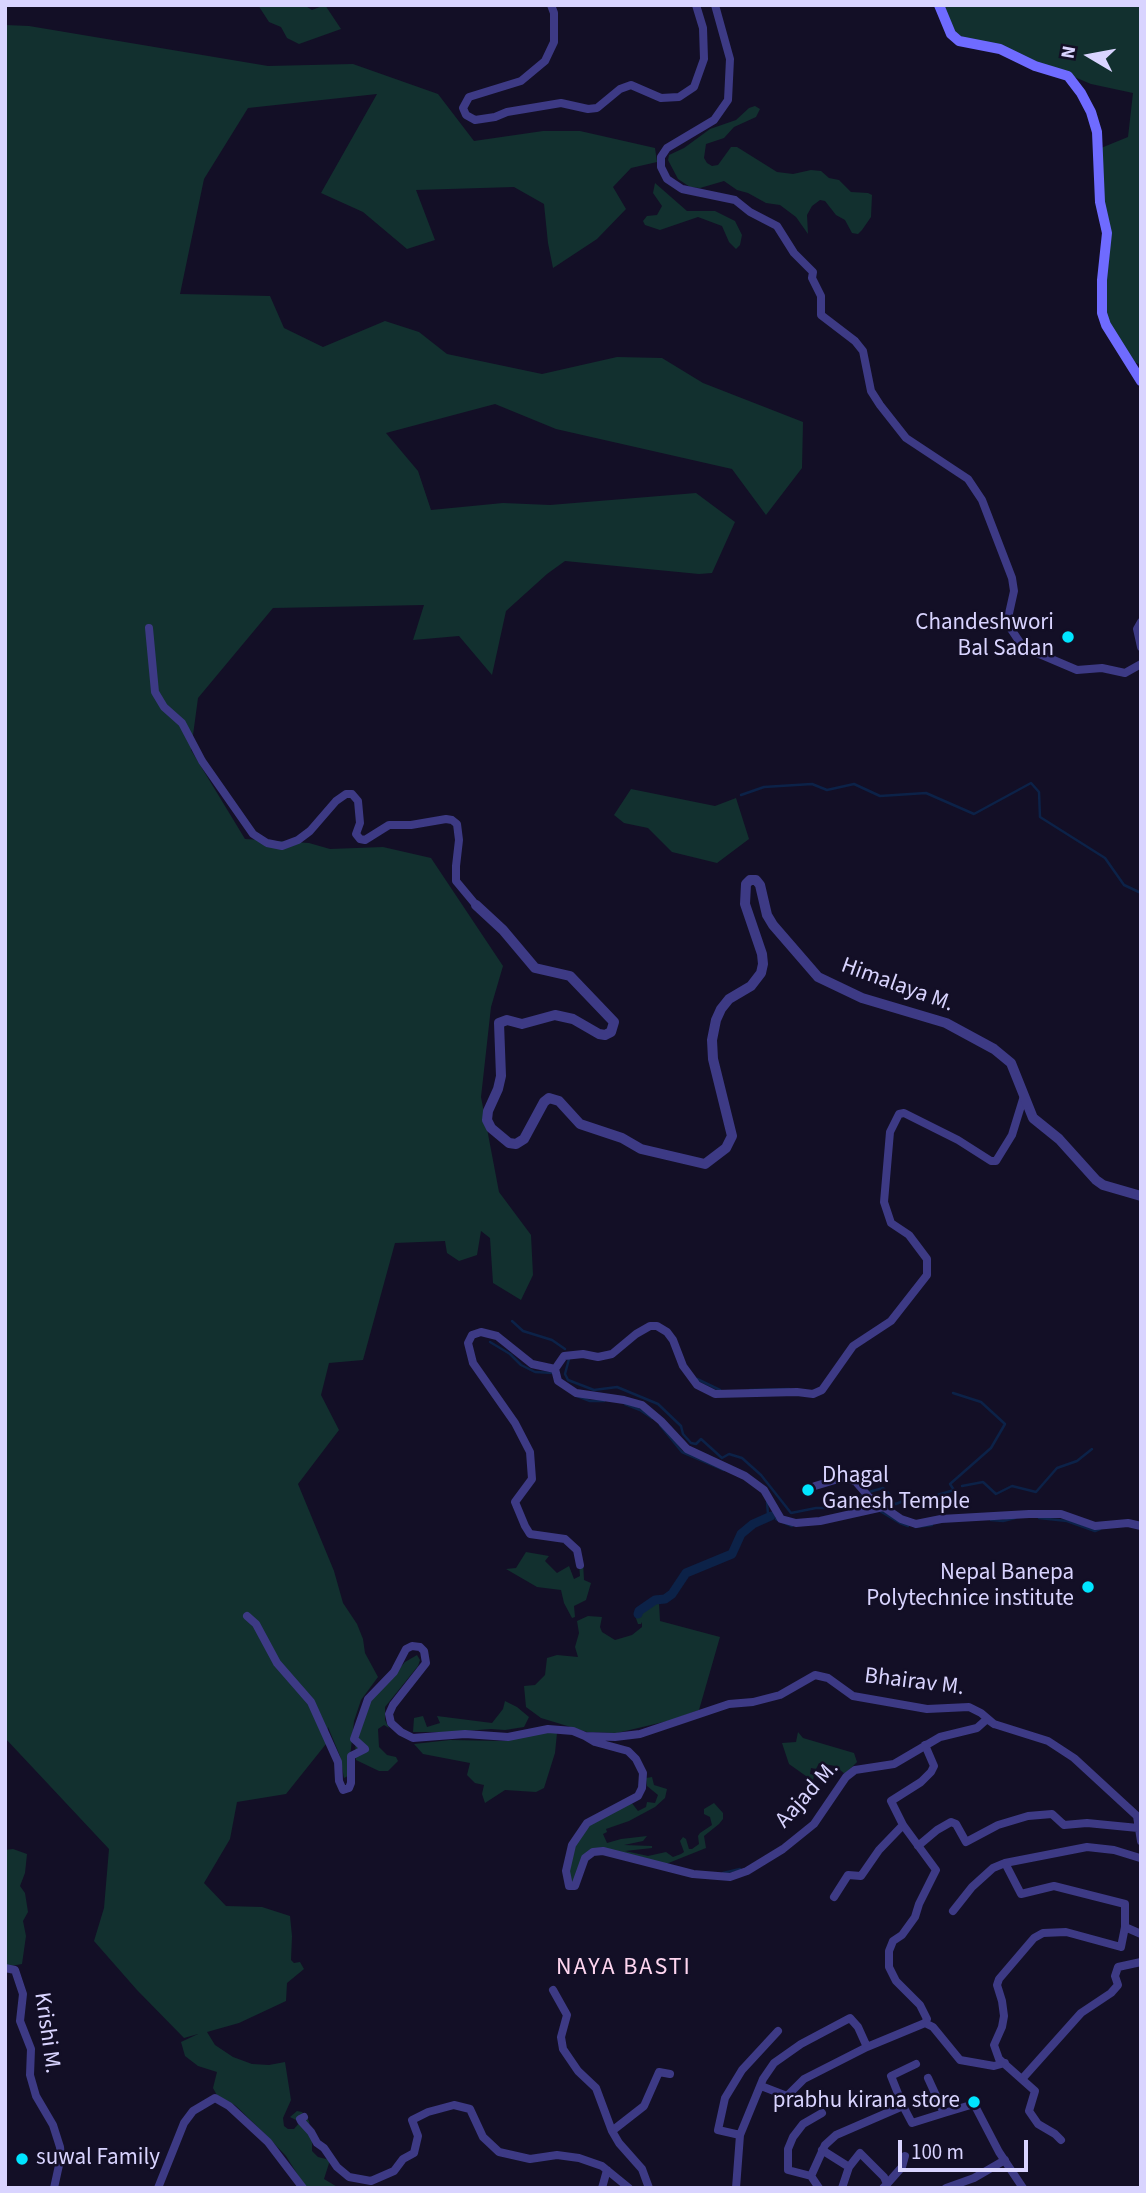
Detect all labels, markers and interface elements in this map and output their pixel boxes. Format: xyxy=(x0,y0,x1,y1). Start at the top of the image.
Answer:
north arrow xyxy=(1055,21,1125,91)
text: N xyxy=(1054,44,1083,61)
place label: Chandeshwori Bal Sadan xyxy=(915,610,1054,664)
marker: Chandeshwori Bal Sadan xyxy=(1060,629,1076,645)
street label: Himalaya M. xyxy=(837,953,957,1019)
place label: Dhagal Ganesh Temple xyxy=(822,1463,970,1517)
marker: Dhagal Ganesh Temple xyxy=(800,1482,816,1498)
place label: Nepal Banepa Polytechnice institute xyxy=(866,1560,1074,1614)
marker: Nepal Banepa Polytechnice institute xyxy=(1080,1579,1096,1595)
street label: Bhairav M. xyxy=(863,1663,965,1703)
street label: Aajad M. xyxy=(770,1755,846,1835)
district label: NAYA BASTI xyxy=(557,1955,691,1983)
street label: Krishi M. xyxy=(27,1991,65,2075)
place label: prabhu kirana store xyxy=(773,2088,960,2116)
marker: prabhu kirana store xyxy=(966,2094,982,2110)
scale bar xyxy=(901,2126,1030,2170)
text: 100 m xyxy=(911,2137,964,2167)
place label: suwal Family xyxy=(36,2145,160,2173)
marker: suwal Family xyxy=(14,2151,30,2167)

